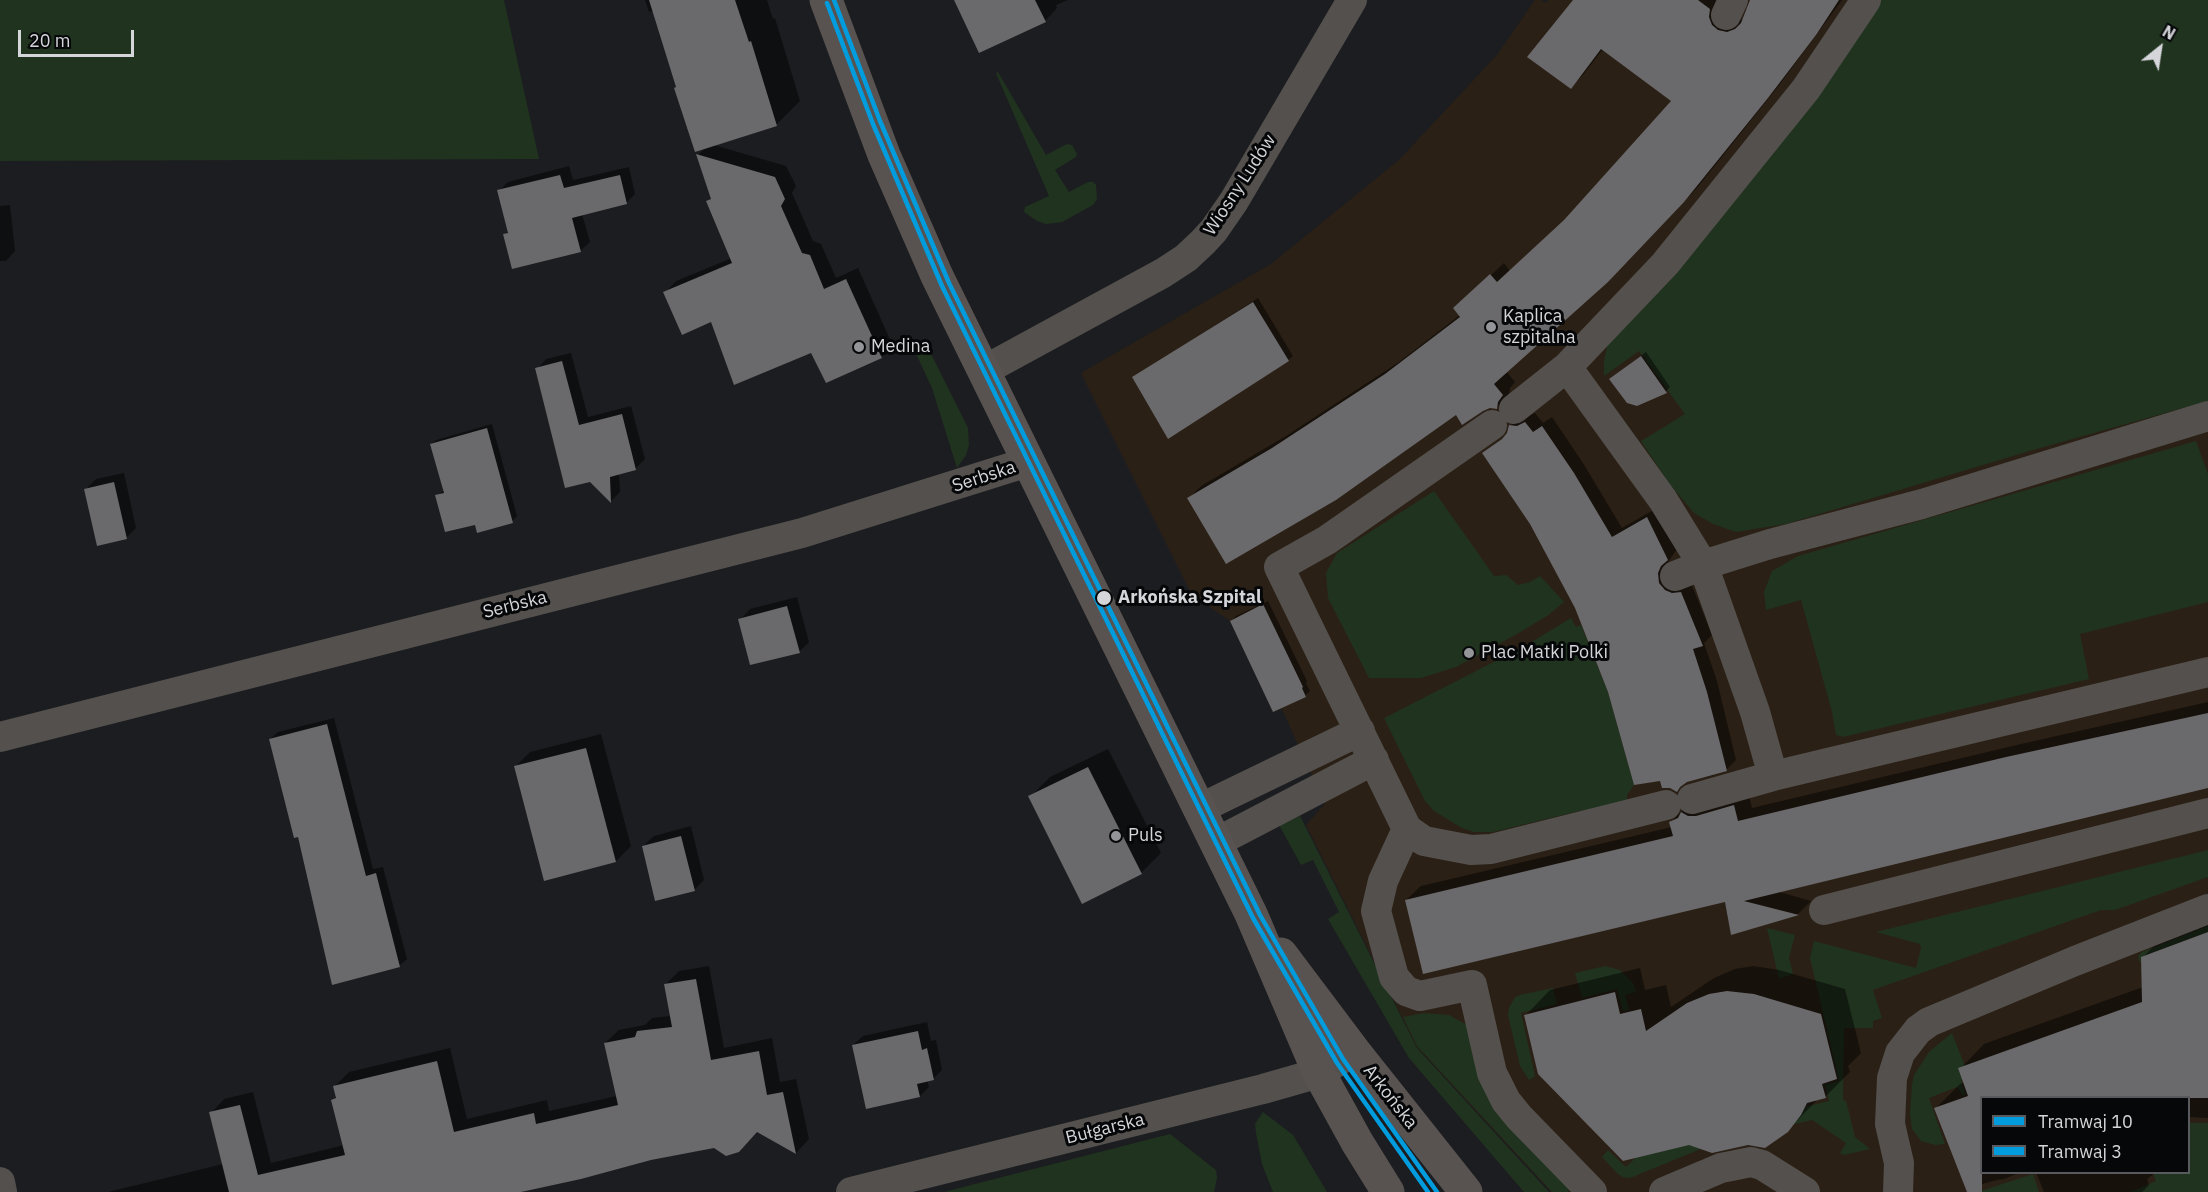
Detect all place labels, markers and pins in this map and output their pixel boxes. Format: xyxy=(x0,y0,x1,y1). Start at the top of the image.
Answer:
place label: Kaplica szpitalna xyxy=(1503,306,1576,348)
marker: Kaplica szpitalna xyxy=(1484,320,1498,334)
place label: Medina xyxy=(871,336,930,358)
marker: Medina xyxy=(852,340,866,354)
place label: Arkońska Szpital xyxy=(1118,587,1262,609)
marker: Arkońska Szpital xyxy=(1095,589,1113,607)
place label: Plac Matki Polki xyxy=(1481,642,1608,664)
marker: Plac Matki Polki xyxy=(1462,646,1476,660)
place label: Puls xyxy=(1128,825,1163,847)
marker: Puls xyxy=(1109,829,1123,843)

